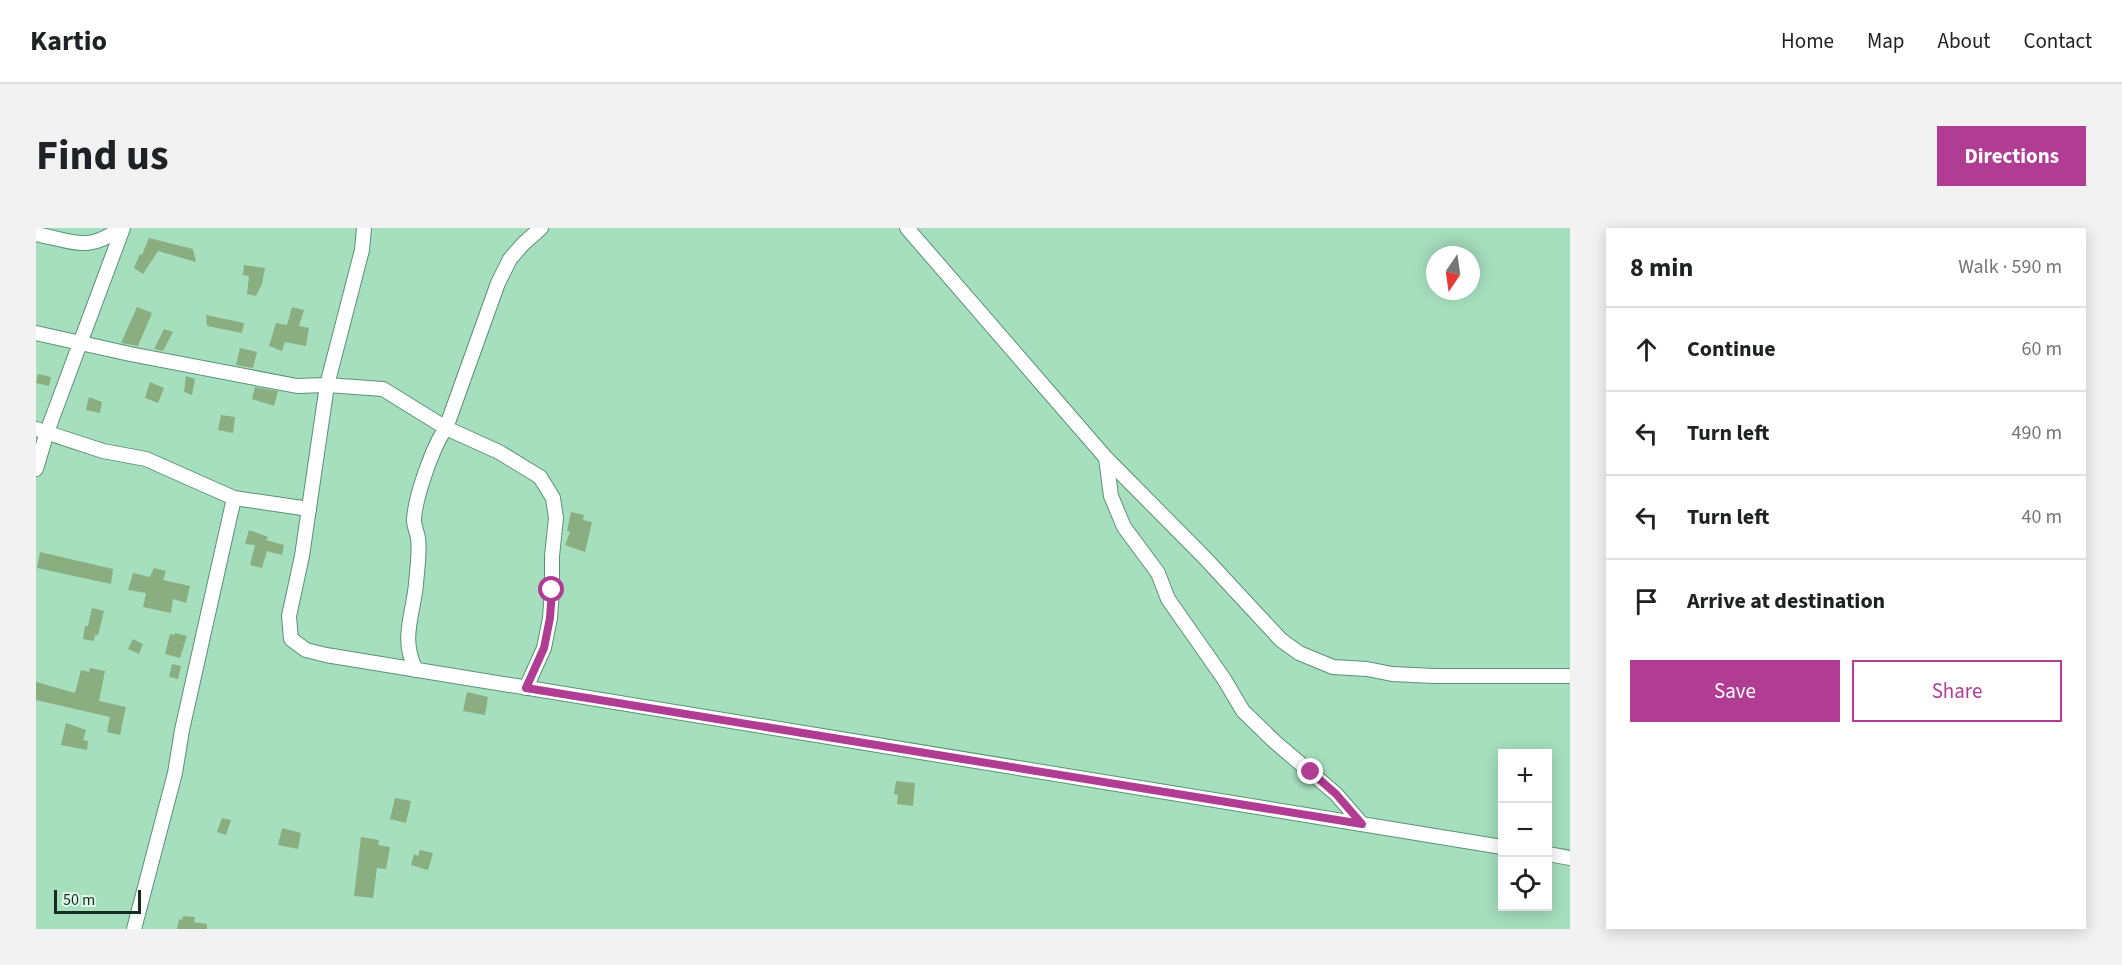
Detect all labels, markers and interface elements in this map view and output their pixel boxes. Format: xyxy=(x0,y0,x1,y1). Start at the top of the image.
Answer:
text: Kartio xyxy=(30,21,107,61)
text: Home xyxy=(1781,26,1834,56)
text: Map xyxy=(1867,26,1905,56)
text: About xyxy=(1938,26,1990,56)
text: Contact xyxy=(2023,26,2092,56)
text: Find us xyxy=(36,126,169,186)
button: Directions xyxy=(1937,126,2086,186)
north arrow xyxy=(1426,246,1480,300)
text: 8 min xyxy=(1630,249,1693,286)
text: Walk · 590 m xyxy=(1958,253,2062,281)
icon: ahead xyxy=(1630,333,1663,366)
text: Continue xyxy=(1687,333,1776,365)
text: 60 m xyxy=(2022,335,2062,363)
icon: left xyxy=(1630,417,1663,450)
text: Turn left xyxy=(1687,417,1769,449)
text: 490 m xyxy=(2012,419,2062,447)
icon: left xyxy=(1630,501,1663,534)
text: Turn left xyxy=(1687,501,1769,533)
text: 40 m xyxy=(2022,503,2062,531)
route start xyxy=(538,576,564,602)
icon: arrive xyxy=(1630,585,1663,618)
text: Arrive at destination xyxy=(1687,585,1885,617)
button: Save xyxy=(1630,660,1840,722)
button: Share xyxy=(1852,660,2062,722)
map controls xyxy=(1498,749,1552,911)
button: + xyxy=(1498,749,1552,803)
route end xyxy=(1297,758,1323,784)
button: − xyxy=(1498,803,1552,857)
button: locate xyxy=(1498,857,1552,911)
scale bar xyxy=(54,887,141,914)
text: 50 m xyxy=(63,889,95,911)

